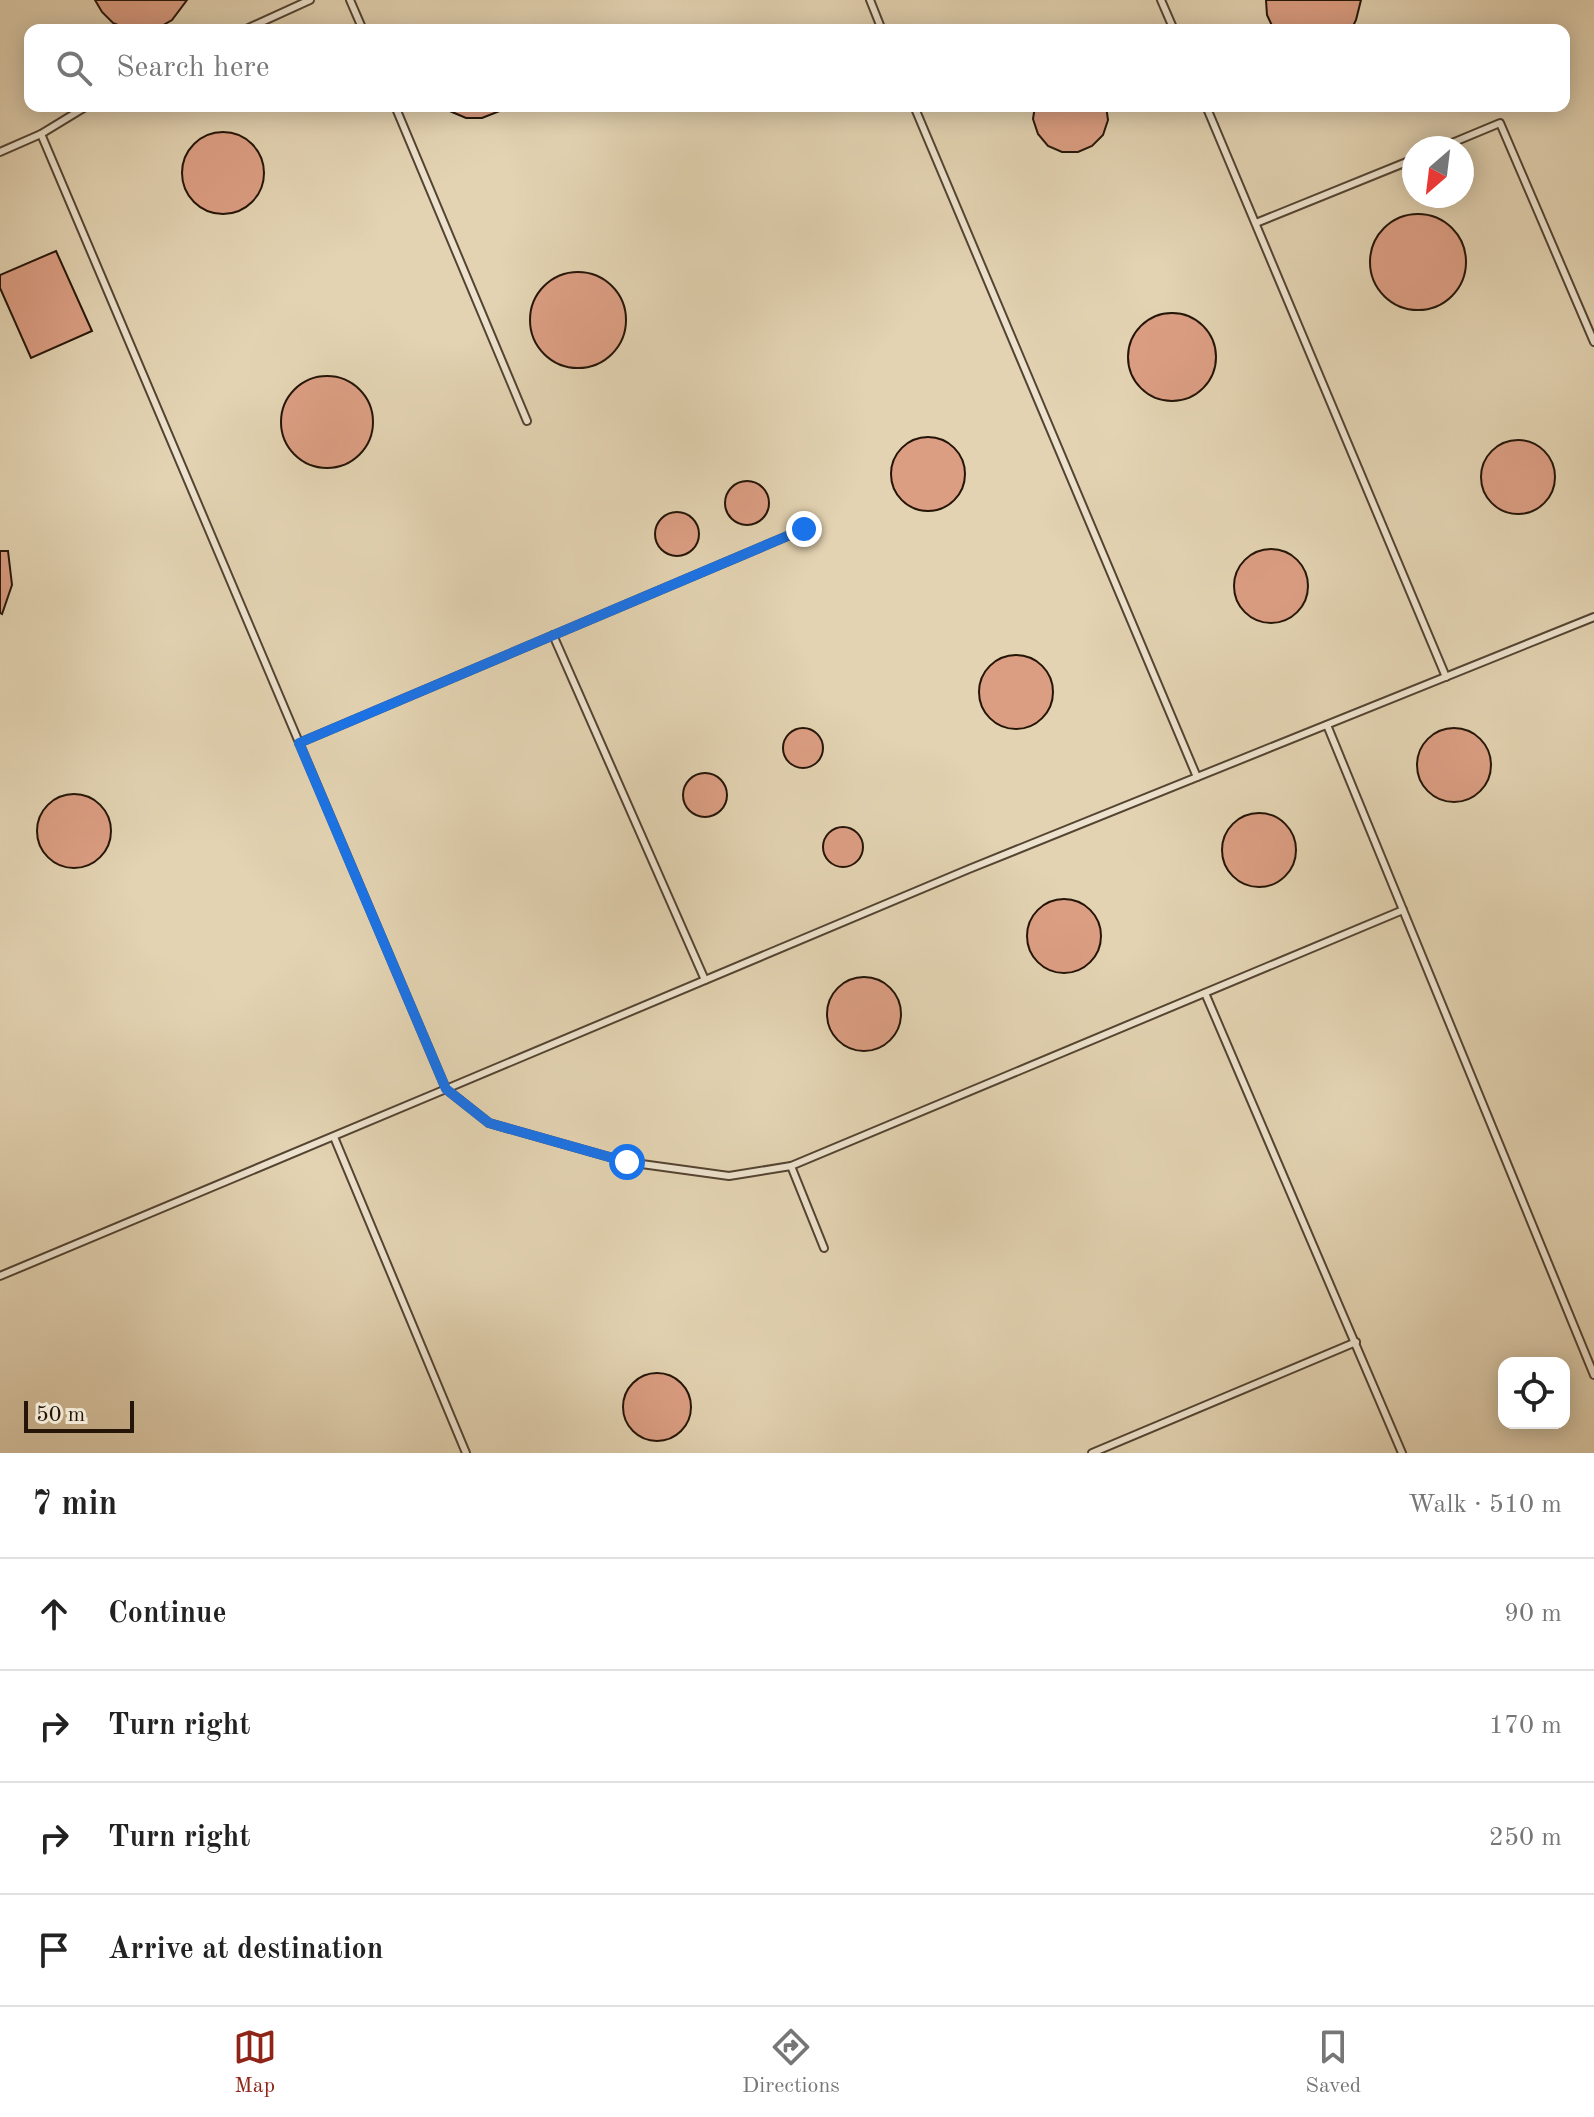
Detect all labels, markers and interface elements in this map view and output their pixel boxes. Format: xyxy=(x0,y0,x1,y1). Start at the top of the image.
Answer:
search box xyxy=(24,24,1570,112)
icon: search xyxy=(52,46,96,90)
text: Search here xyxy=(116,53,270,83)
north arrow xyxy=(1402,136,1474,208)
route end xyxy=(786,511,822,547)
route start xyxy=(609,1144,645,1180)
map controls xyxy=(1498,1357,1570,1429)
button: locate xyxy=(1498,1357,1570,1429)
scale bar xyxy=(24,1397,134,1433)
text: 50 m xyxy=(36,1404,85,1426)
text: 7 min xyxy=(32,1488,117,1522)
text: Walk · 510 m xyxy=(1408,1492,1562,1518)
icon: ahead xyxy=(32,1592,76,1636)
text: Continue xyxy=(108,1599,227,1629)
text: 90 m xyxy=(1504,1601,1562,1627)
icon: right xyxy=(32,1704,76,1748)
text: Turn right xyxy=(108,1711,250,1741)
text: 170 m xyxy=(1489,1713,1562,1739)
icon: right xyxy=(32,1816,76,1860)
text: Turn right xyxy=(108,1823,250,1853)
text: 250 m xyxy=(1489,1825,1562,1851)
icon: arrive xyxy=(32,1928,76,1972)
text: Arrive at destination xyxy=(108,1935,383,1965)
tab: Map xyxy=(233,2025,277,2100)
tab: Directions xyxy=(742,2025,840,2100)
tab: Saved xyxy=(1305,2025,1361,2100)

